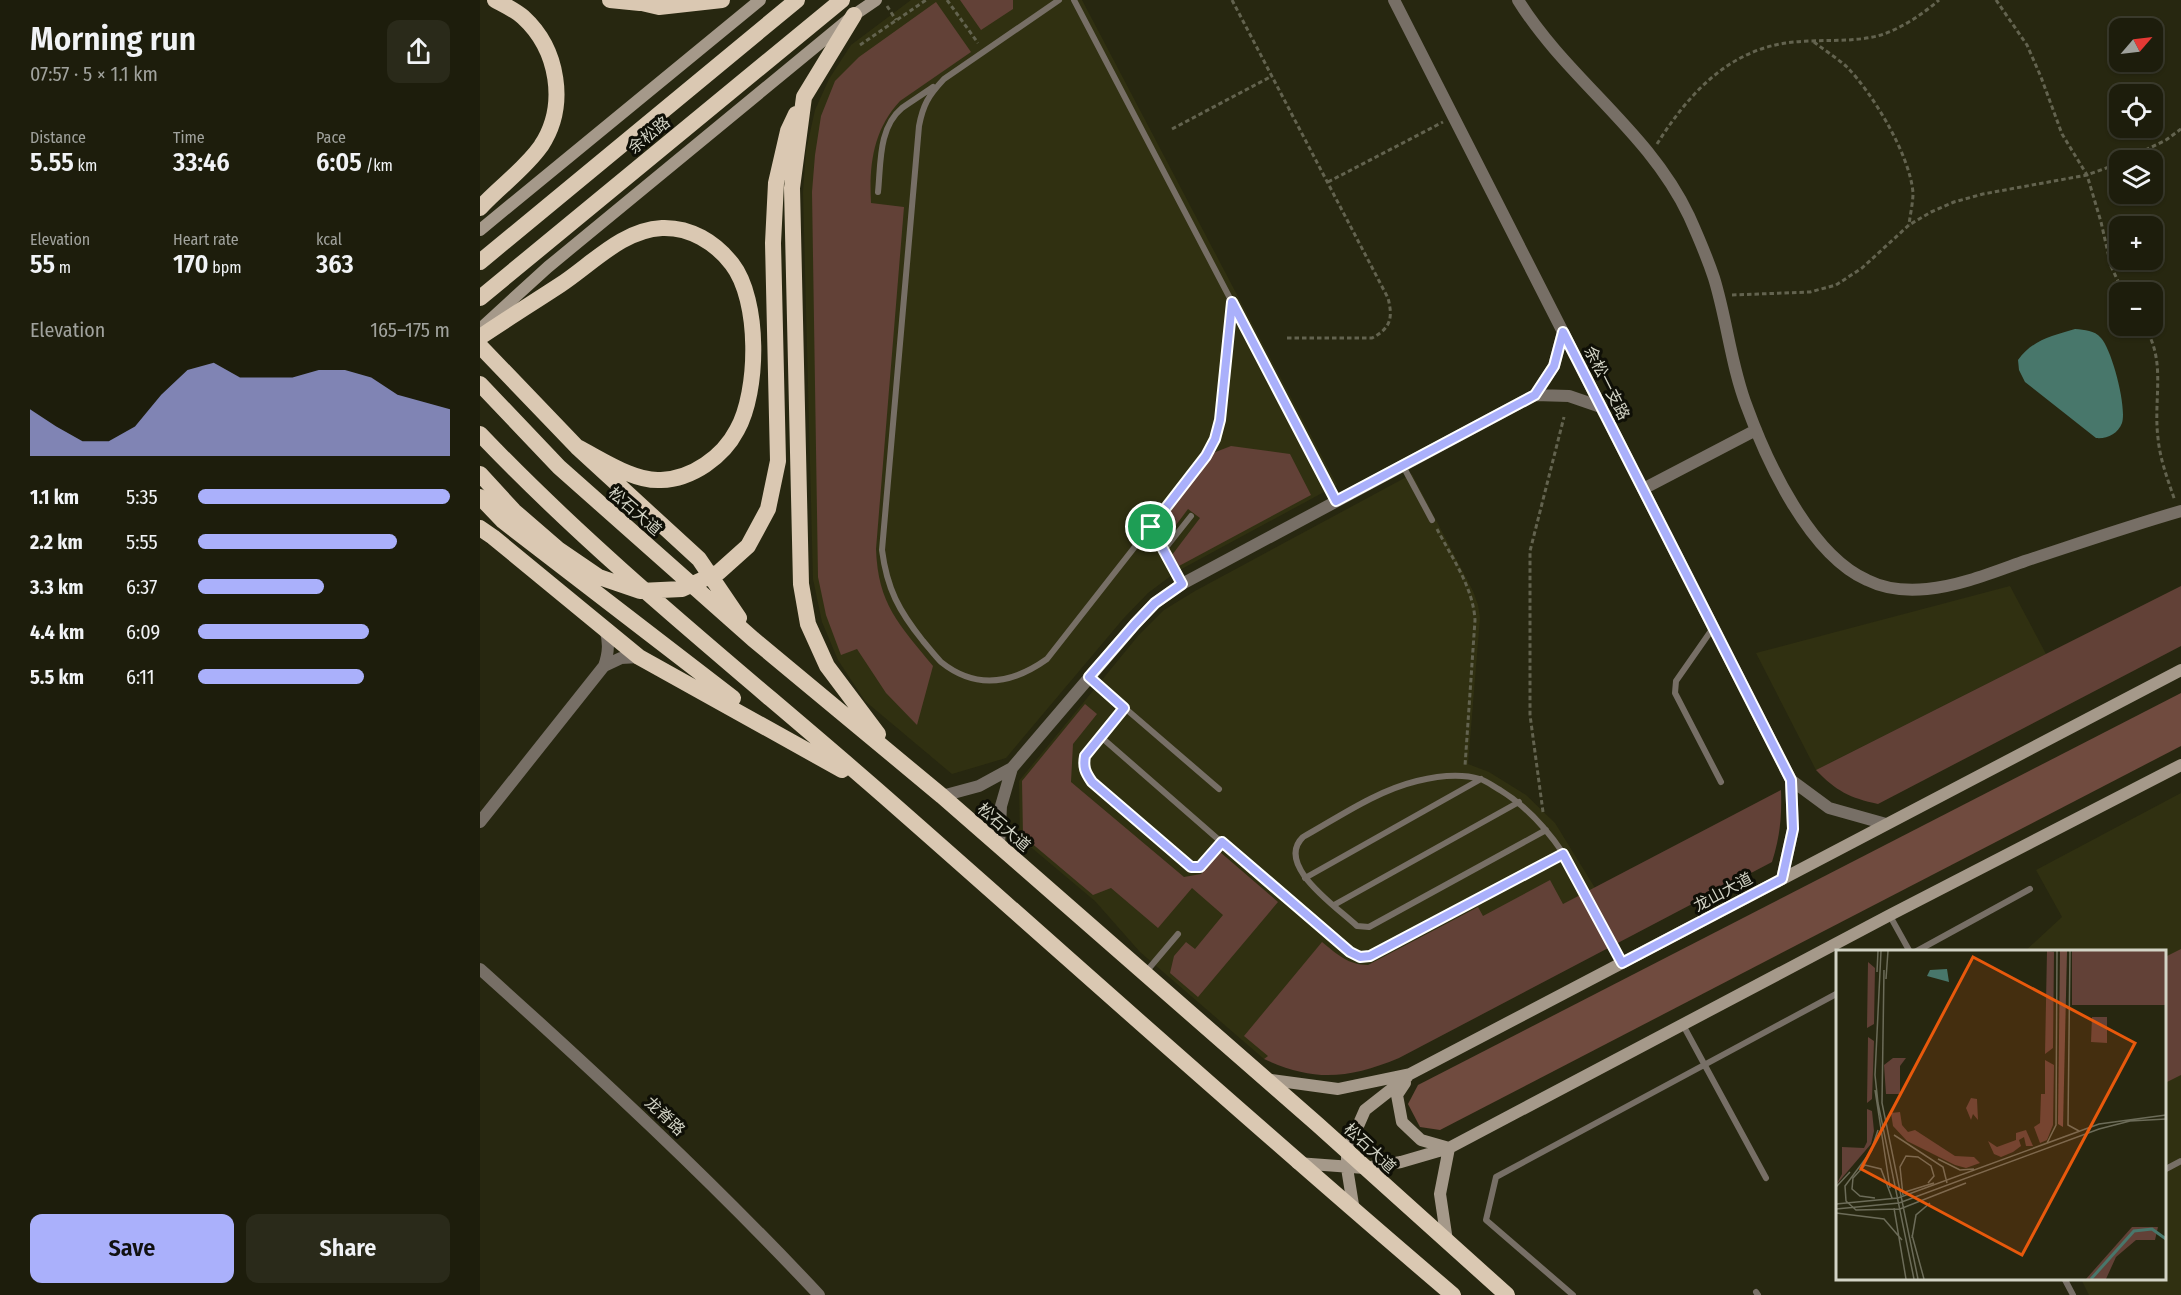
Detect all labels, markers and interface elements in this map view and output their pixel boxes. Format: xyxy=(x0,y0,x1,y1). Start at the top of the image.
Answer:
north arrow xyxy=(2109,18,2163,72)
map controls xyxy=(2109,18,2163,336)
text: Morning run xyxy=(30,19,196,59)
button: share xyxy=(387,20,450,83)
text: 07:57 · 5 × 1.1 km xyxy=(30,62,158,86)
button: locate xyxy=(2109,84,2163,138)
street label: 余松路 xyxy=(624,113,674,157)
text: Distance xyxy=(30,128,86,147)
text: Time xyxy=(173,128,205,147)
text: Pace xyxy=(316,128,346,147)
text: 5.55 xyxy=(30,147,74,178)
text: 33:46 xyxy=(173,147,230,178)
text: 6:05 xyxy=(316,147,362,178)
button: layers xyxy=(2109,150,2163,204)
text: km xyxy=(74,156,97,175)
text: /km xyxy=(362,156,393,175)
button: + xyxy=(2109,216,2163,270)
text: Elevation xyxy=(30,230,90,249)
text: Heart rate xyxy=(173,230,239,249)
text: kcal xyxy=(316,230,342,249)
text: 55 xyxy=(30,249,55,280)
text: 170 xyxy=(173,249,209,280)
text: 363 xyxy=(316,249,354,280)
text: m xyxy=(55,258,71,277)
text: bpm xyxy=(209,258,242,277)
button: − xyxy=(2109,282,2163,336)
text: Elevation xyxy=(30,318,105,342)
text: 165–175 m xyxy=(370,318,450,342)
street label: 余松一支路 xyxy=(1580,343,1634,423)
street label: 松石大道 xyxy=(605,483,665,539)
text: 1.1 km xyxy=(30,485,79,509)
text: 5:35 xyxy=(126,485,158,509)
pin xyxy=(1125,501,1176,552)
icon: arrive xyxy=(1134,510,1167,543)
text: 2.2 km xyxy=(30,530,83,554)
text: 5:55 xyxy=(126,530,158,554)
text: 3.3 km xyxy=(30,575,83,599)
text: 6:37 xyxy=(126,575,157,599)
text: 4.4 km xyxy=(30,620,84,644)
text: 6:09 xyxy=(126,620,160,644)
text: 5.5 km xyxy=(30,665,84,689)
text: 6:11 xyxy=(126,665,155,689)
street label: 松石大道 xyxy=(974,799,1034,855)
street label: 龙山大道 xyxy=(1690,869,1756,915)
inset map xyxy=(1836,950,2166,1280)
street label: 龙脊路 xyxy=(641,1093,689,1139)
street label: 松石大道 xyxy=(1340,1119,1400,1177)
button: Save xyxy=(30,1214,234,1283)
button: Share xyxy=(246,1214,450,1283)

